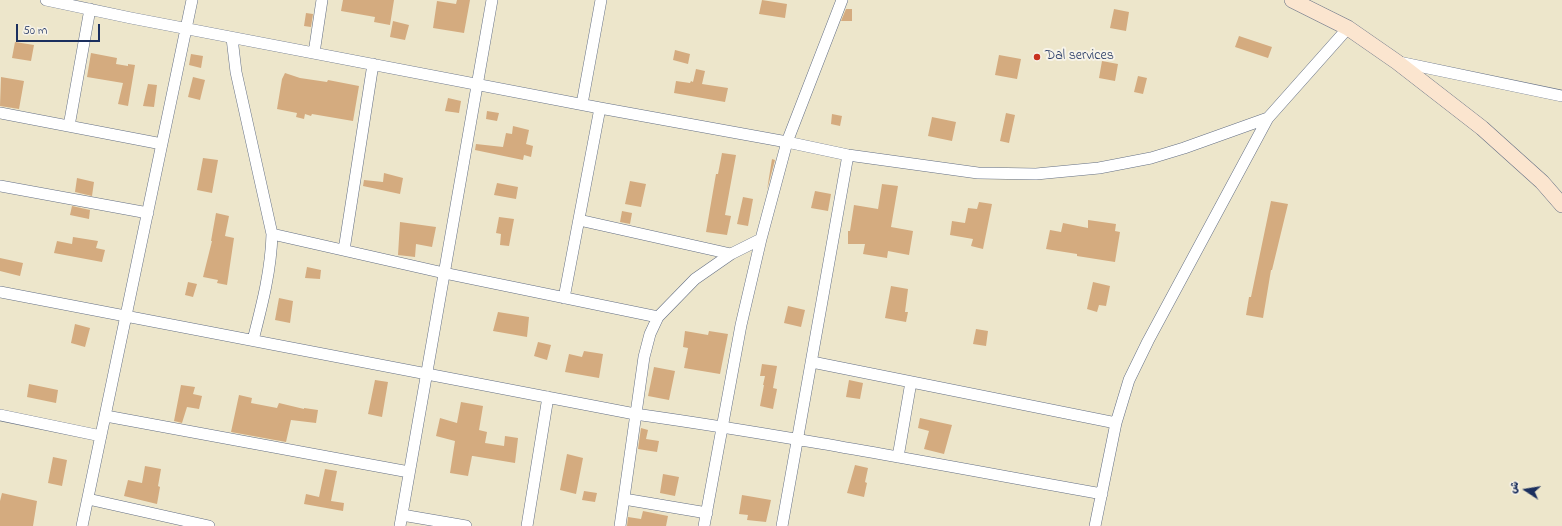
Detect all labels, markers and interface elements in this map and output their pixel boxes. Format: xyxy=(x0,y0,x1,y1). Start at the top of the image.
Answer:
scale bar xyxy=(18,16,102,42)
text: 50 m xyxy=(23,22,47,40)
place label: Dal services xyxy=(1045,49,1114,65)
marker: Dal services xyxy=(1032,52,1042,62)
north arrow xyxy=(1506,470,1546,510)
text: ش xyxy=(1505,480,1523,495)

